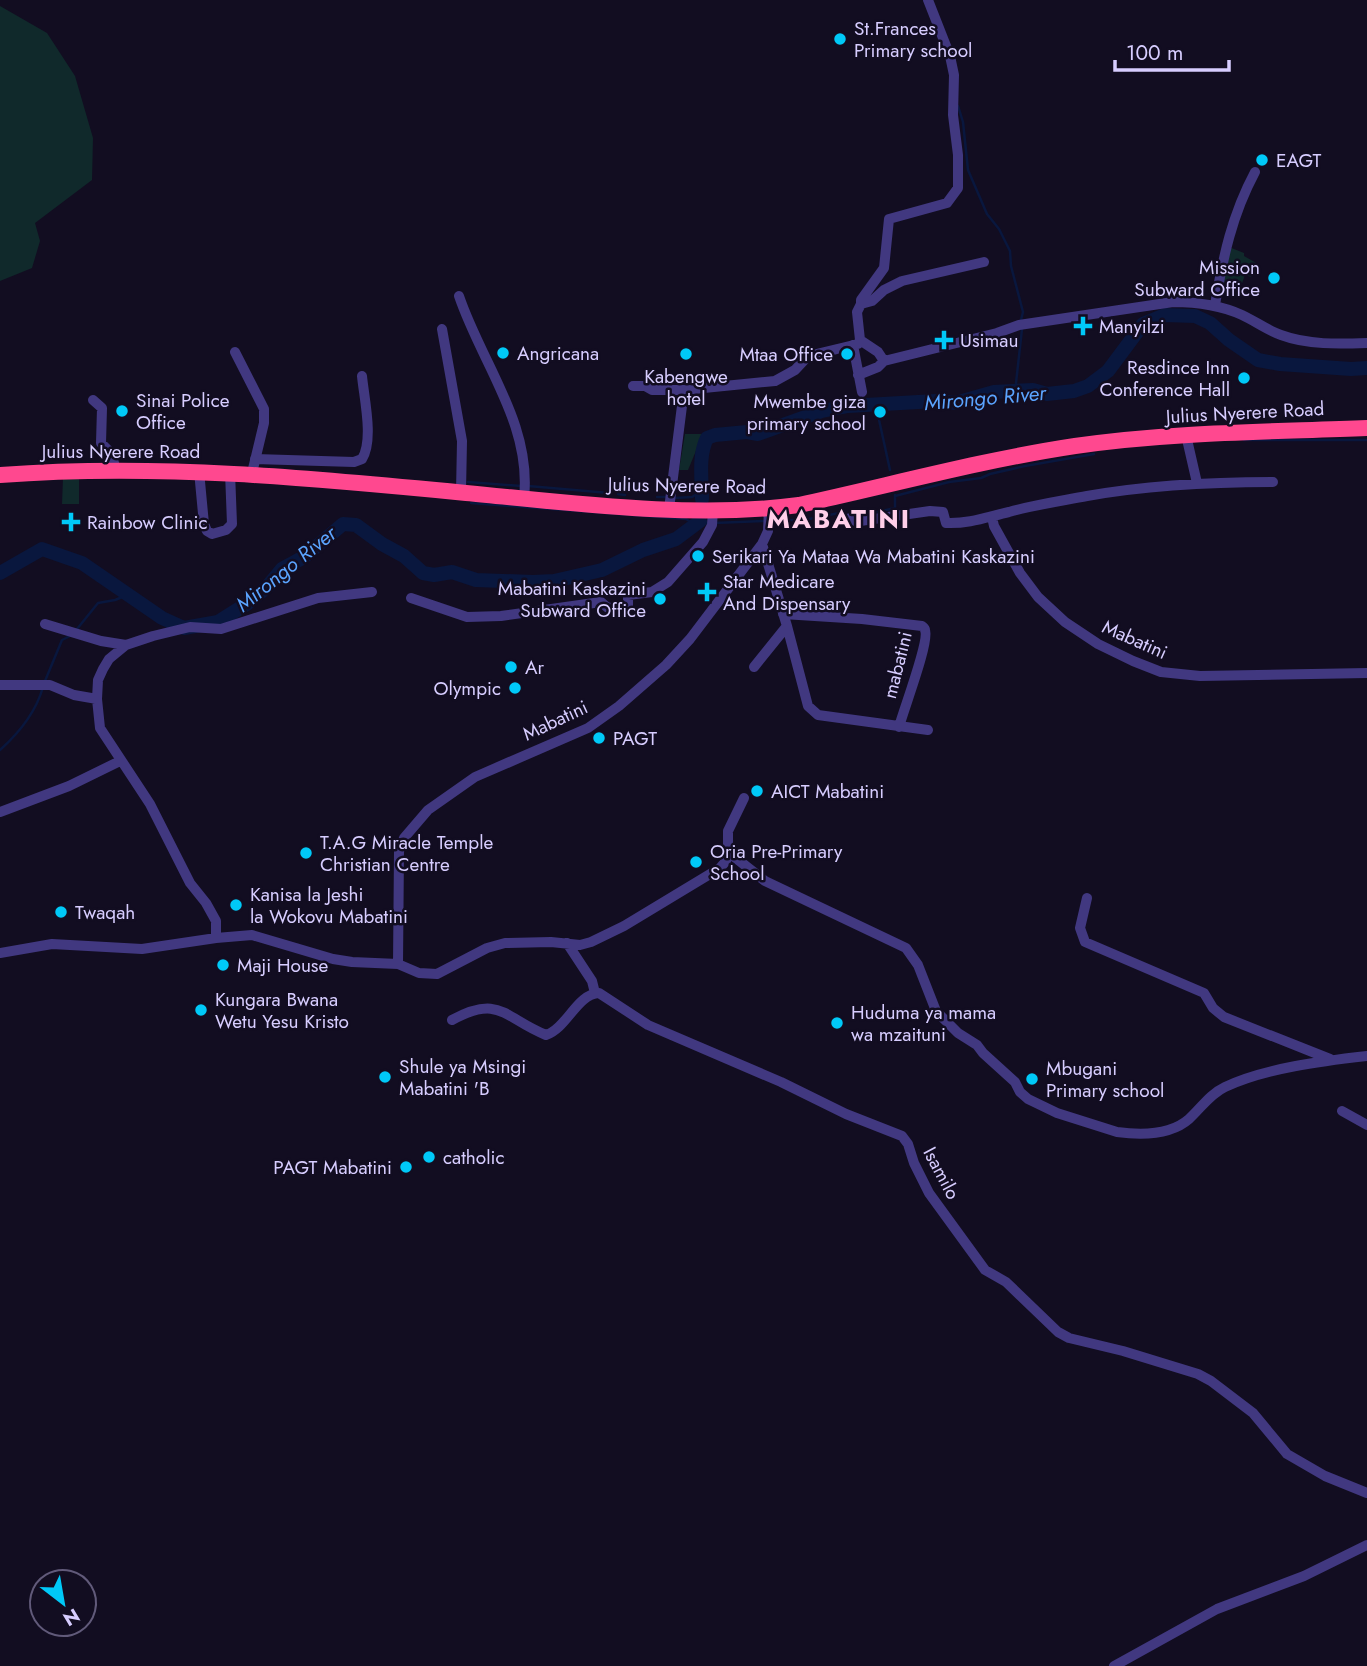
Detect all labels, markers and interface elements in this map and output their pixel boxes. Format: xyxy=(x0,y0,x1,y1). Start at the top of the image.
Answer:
place label: St.Frances Primary school xyxy=(854,15,972,64)
scale bar xyxy=(1115,28,1229,72)
marker: St.Frances Primary school xyxy=(832,31,848,47)
text: 100 m xyxy=(1126,38,1183,68)
place label: EAGT xyxy=(1276,147,1322,174)
marker: EAGT xyxy=(1254,152,1270,168)
place label: Mission Subward Office xyxy=(1134,254,1260,303)
marker: Mission Subward Office xyxy=(1266,270,1282,286)
place label: Manyilzi xyxy=(1099,313,1165,340)
marker: Manyilzi xyxy=(1073,316,1093,336)
place label: Usimau xyxy=(960,327,1018,354)
marker: Usimau xyxy=(934,330,954,350)
place label: Angricana xyxy=(517,340,599,367)
place label: Mtaa Office xyxy=(739,341,833,368)
marker: Angricana xyxy=(495,345,511,361)
marker: Kabengwe hotel xyxy=(678,346,694,362)
marker: Mtaa Office xyxy=(839,346,855,362)
place label: Resdince Inn Conference Hall xyxy=(1099,354,1230,403)
place label: Kabengwe hotel xyxy=(644,363,728,412)
marker: Resdince Inn Conference Hall xyxy=(1236,370,1252,386)
water label: Mirongo River xyxy=(923,378,1048,418)
place label: Sinai Police Office xyxy=(136,387,230,436)
place label: Mwembe giza primary school xyxy=(747,388,866,437)
street label: Julius Nyerere Road xyxy=(1162,395,1325,430)
marker: Sinai Police Office xyxy=(114,403,130,419)
marker: Mwembe giza primary school xyxy=(872,404,888,420)
street label: Julius Nyerere Road xyxy=(39,438,200,465)
street label: Julius Nyerere Road xyxy=(605,471,766,500)
district label: MABATINI xyxy=(767,500,911,538)
place label: Rainbow Clinic xyxy=(87,509,208,536)
marker: Rainbow Clinic xyxy=(61,512,81,532)
water label: Mirongo River xyxy=(229,518,344,619)
place label: Serikari Ya Mataa Wa Mabatini Kaskazini xyxy=(712,543,1035,570)
marker: Serikari Ya Mataa Wa Mabatini Kaskazini xyxy=(690,548,706,564)
place label: Star Medicare And Dispensary xyxy=(723,568,851,617)
place label: Mabatini Kaskazini Subward Office xyxy=(498,575,646,624)
marker: Star Medicare And Dispensary xyxy=(697,582,717,602)
marker: Mabatini Kaskazini Subward Office xyxy=(652,591,668,607)
street label: Mabatini xyxy=(1098,613,1172,666)
street label: mabatini xyxy=(876,629,919,702)
place label: Ar xyxy=(525,654,545,681)
marker: Ar xyxy=(503,659,519,675)
place label: Olympic xyxy=(434,675,501,702)
marker: Olympic xyxy=(507,680,523,696)
street label: Mabatini xyxy=(518,694,592,747)
place label: PAGT xyxy=(613,725,657,752)
marker: PAGT xyxy=(591,730,607,746)
place label: AICT Mabatini xyxy=(771,778,884,805)
marker: AICT Mabatini xyxy=(749,783,765,799)
place label: T.A.G Miracle Temple Christian Centre xyxy=(320,829,494,878)
place label: Oria Pre-Primary School xyxy=(710,838,843,887)
marker: T.A.G Miracle Temple Christian Centre xyxy=(298,845,314,861)
marker: Oria Pre-Primary School xyxy=(688,854,704,870)
place label: Kanisa la Jeshi la Wokovu Mabatini xyxy=(250,881,408,930)
marker: Kanisa la Jeshi la Wokovu Mabatini xyxy=(228,897,244,913)
place label: Twaqah xyxy=(75,899,135,926)
marker: Twaqah xyxy=(53,904,69,920)
place label: Maji House xyxy=(237,952,329,979)
marker: Maji House xyxy=(215,957,231,973)
place label: Kungara Bwana Wetu Yesu Kristo xyxy=(215,986,349,1035)
place label: Huduma ya mama wa mzaituni xyxy=(851,999,996,1048)
marker: Kungara Bwana Wetu Yesu Kristo xyxy=(193,1002,209,1018)
marker: Huduma ya mama wa mzaituni xyxy=(829,1015,845,1031)
place label: Shule ya Msingi Mabatini 'B xyxy=(399,1053,526,1102)
place label: Mbugani Primary school xyxy=(1046,1055,1164,1104)
marker: Shule ya Msingi Mabatini 'B xyxy=(377,1069,393,1085)
marker: Mbugani Primary school xyxy=(1024,1071,1040,1087)
street label: Isamilo xyxy=(917,1142,967,1204)
place label: catholic xyxy=(443,1144,505,1171)
marker: catholic xyxy=(421,1149,437,1165)
place label: PAGT Mabatini xyxy=(273,1154,392,1181)
marker: PAGT Mabatini xyxy=(398,1159,414,1175)
north arrow xyxy=(28,1568,98,1638)
text: N xyxy=(58,1602,85,1633)

